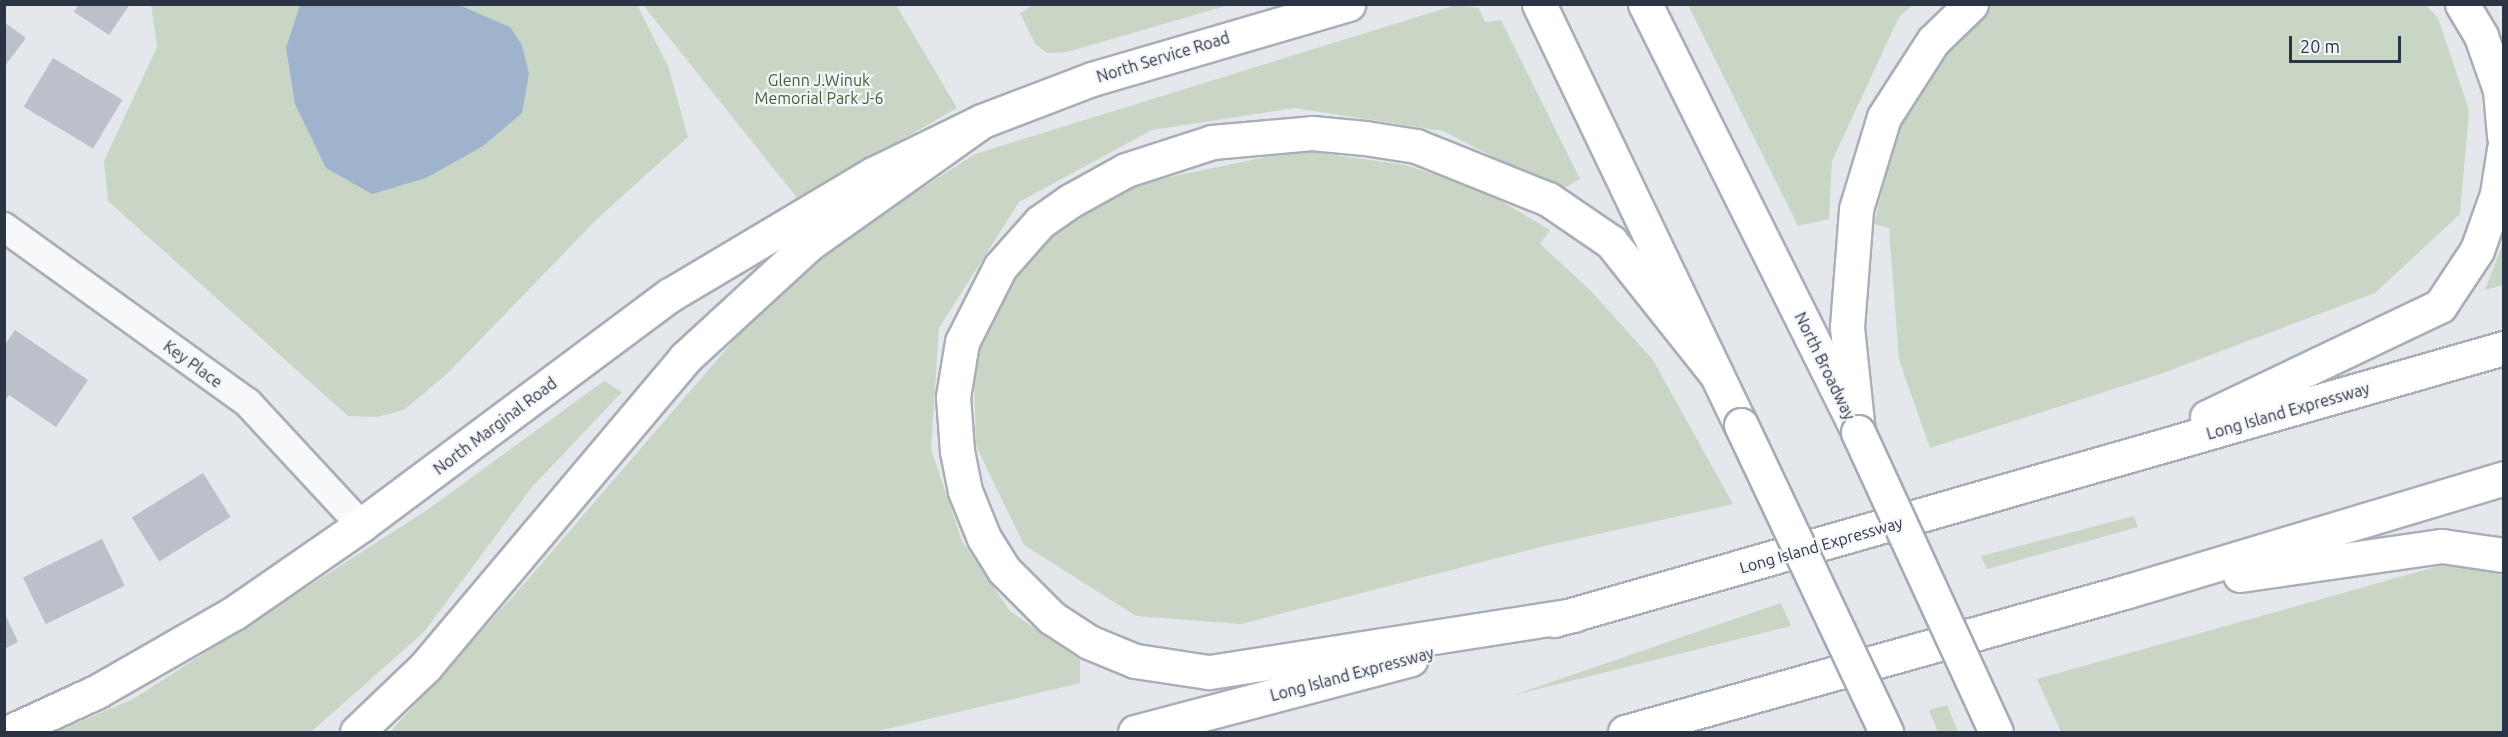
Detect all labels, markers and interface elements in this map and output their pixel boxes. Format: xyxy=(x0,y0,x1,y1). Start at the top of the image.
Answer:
scale bar xyxy=(2292,24,2404,62)
street label: North Service Road xyxy=(1094,28,1232,86)
text: 20 m xyxy=(2300,36,2340,56)
park label: Glenn J.Winuk Memorial Park J-6 xyxy=(755,70,883,108)
street label: North Broadway xyxy=(1791,309,1859,423)
street label: Key Place xyxy=(160,336,226,392)
street label: North Marginal Road xyxy=(430,373,560,479)
street label: Long Island Expressway xyxy=(2204,379,2372,443)
street label: Long Island Expressway xyxy=(1737,513,1905,577)
street label: Long Island Expressway xyxy=(1268,643,1436,705)

